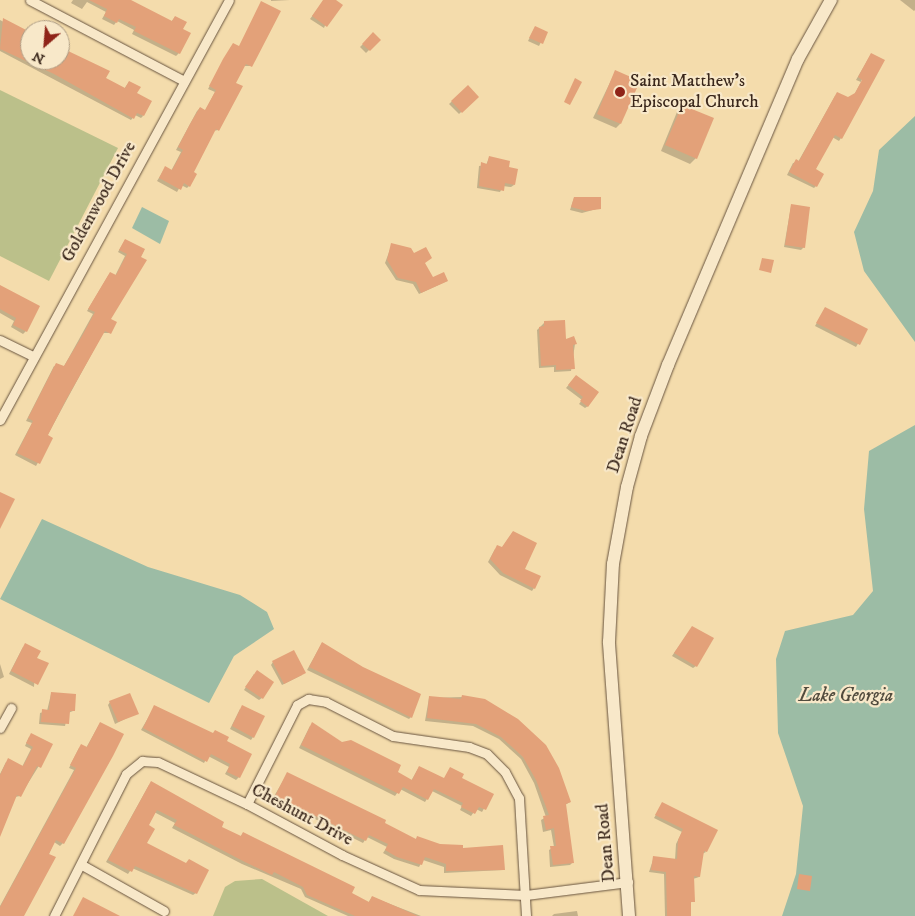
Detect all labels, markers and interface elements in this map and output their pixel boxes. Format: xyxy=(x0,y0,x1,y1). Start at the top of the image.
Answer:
north arrow xyxy=(20,20,70,70)
text: N xyxy=(29,47,48,68)
place label: Saint Matthew's Episcopal Church xyxy=(630,71,759,114)
marker: Saint Matthew's Episcopal Church xyxy=(614,86,626,98)
street label: Goldenwood Drive xyxy=(57,138,141,266)
street label: Dean Road xyxy=(603,394,647,476)
water label: Lake Georgia xyxy=(799,685,893,707)
street label: Cheshunt Drive xyxy=(248,779,356,851)
street label: Dean Road xyxy=(592,803,620,883)

